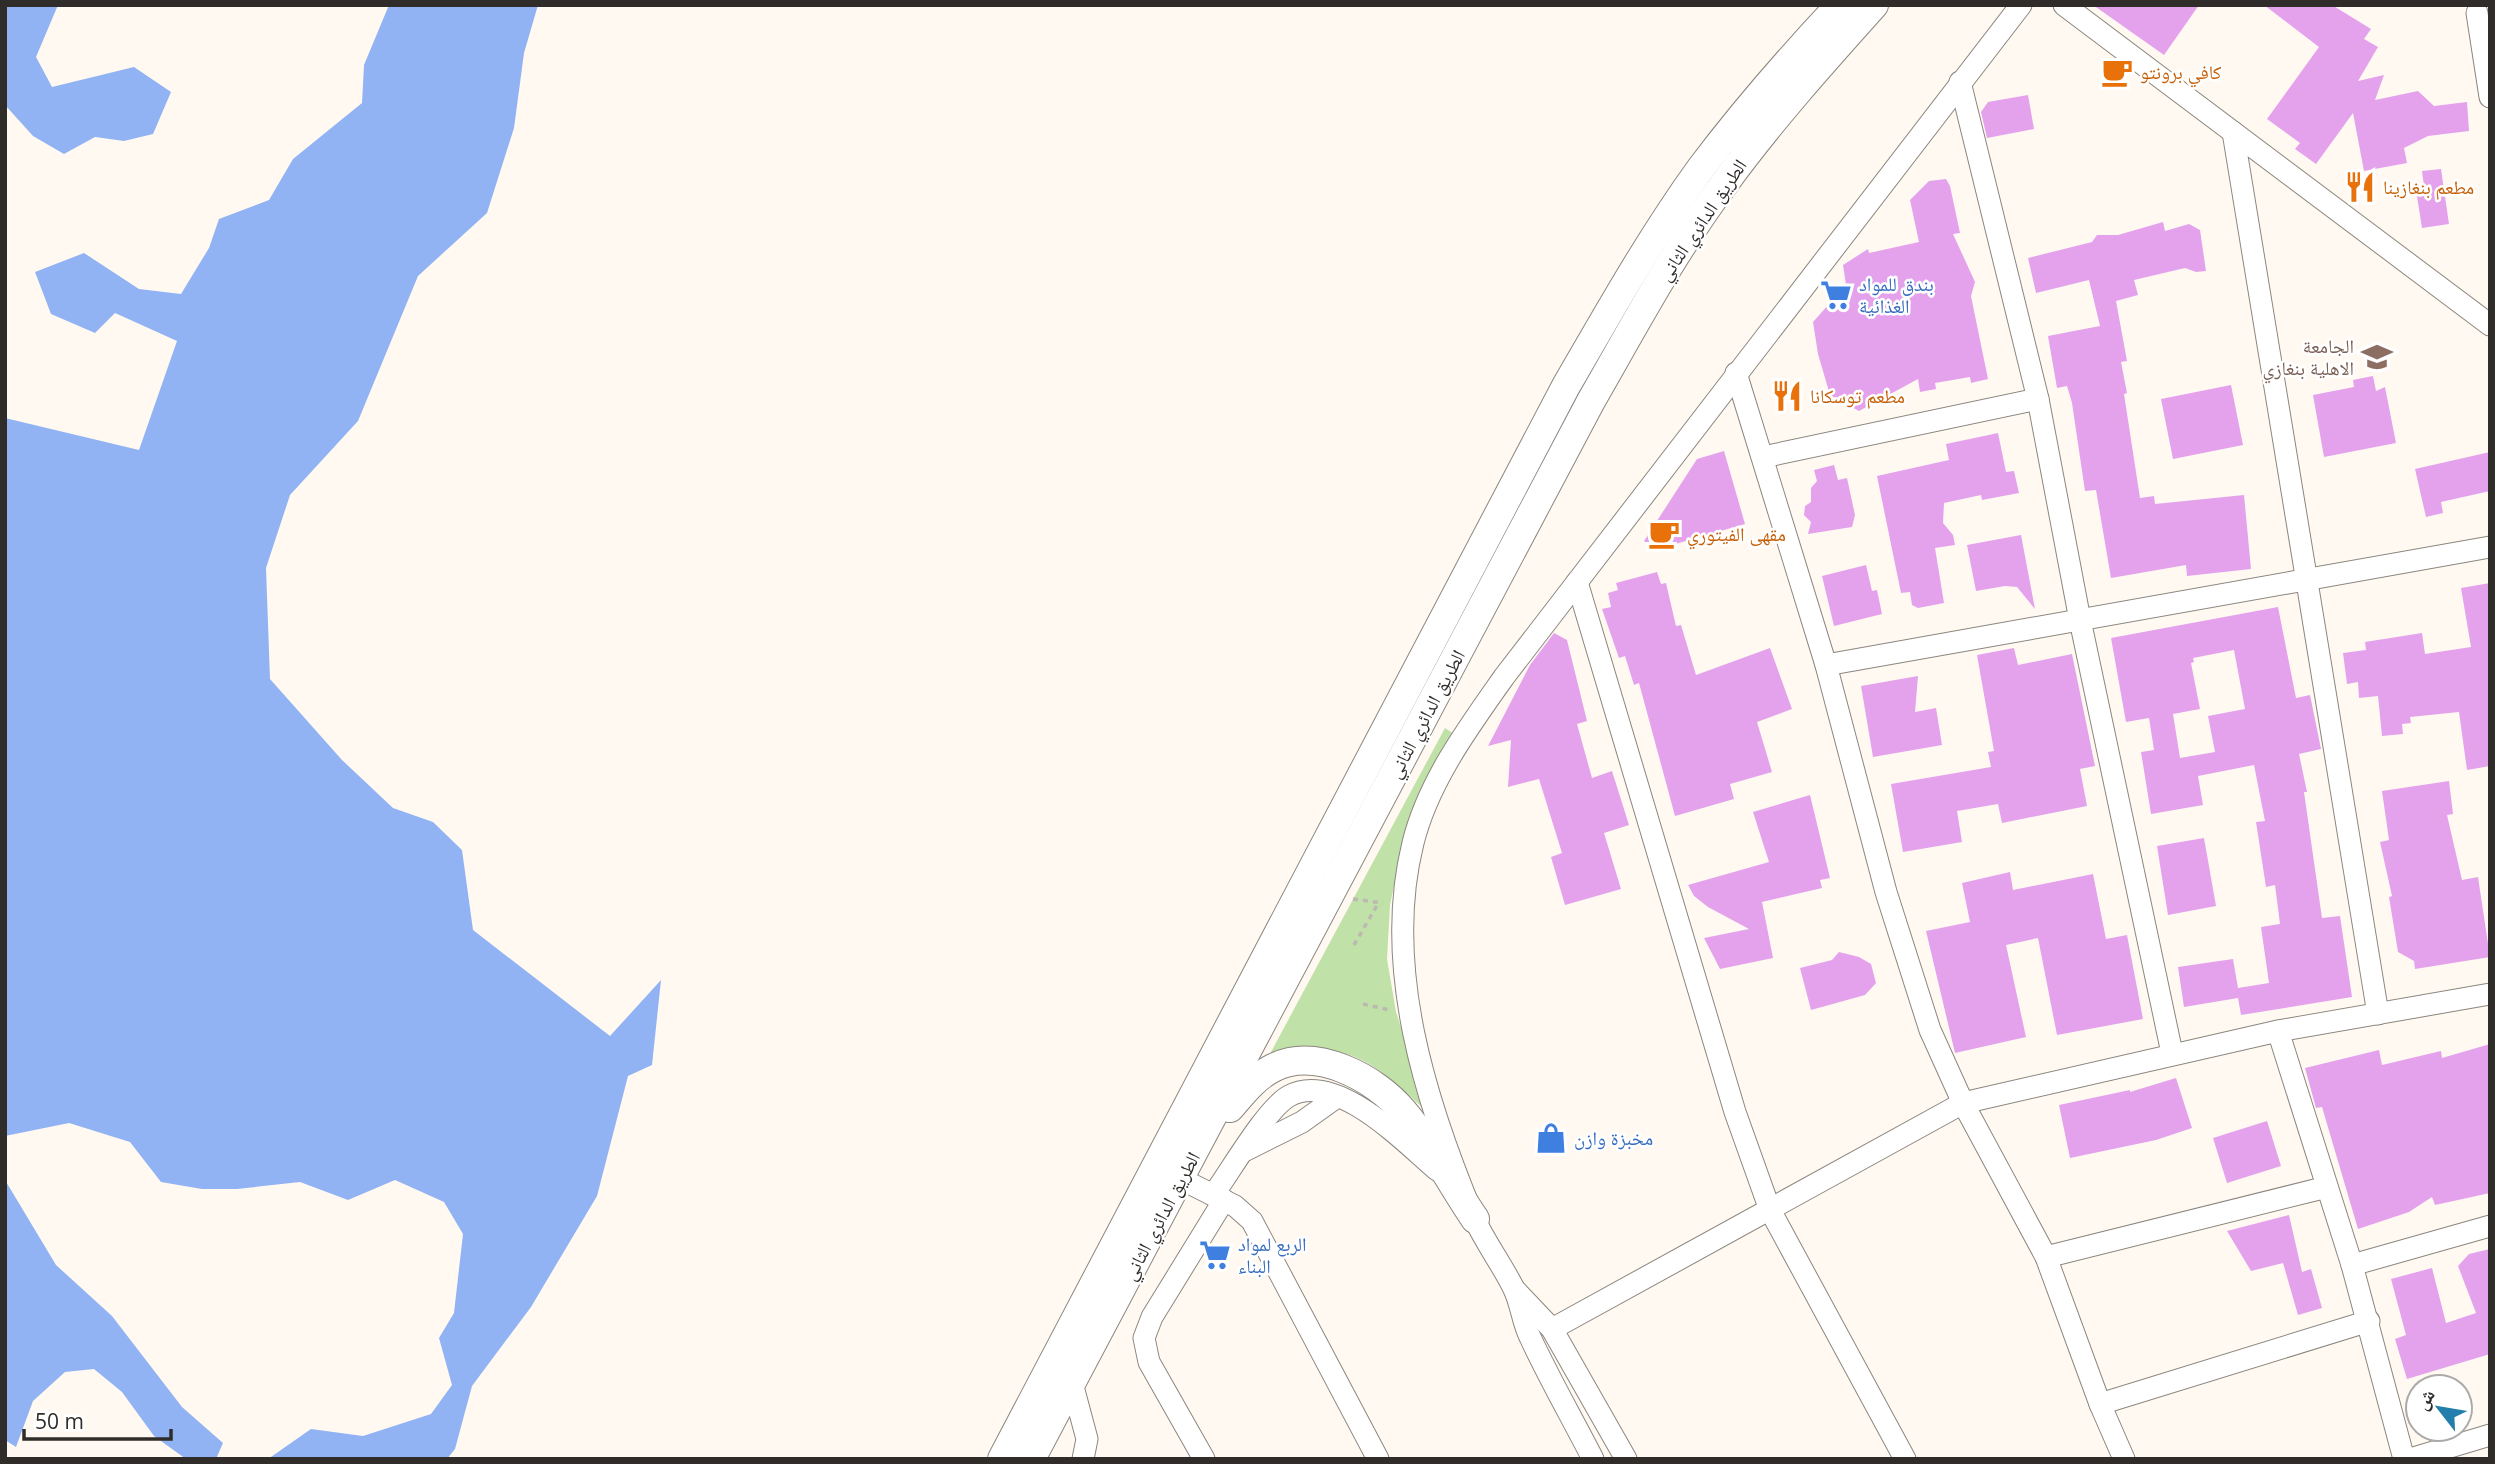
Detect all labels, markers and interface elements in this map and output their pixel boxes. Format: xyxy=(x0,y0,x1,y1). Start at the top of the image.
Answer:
cafe icon: كافي برونتو xyxy=(2100,55,2134,89)
place label: كافي برونتو xyxy=(2140,59,2222,88)
street label: الطريق الدائري الثاني xyxy=(1652,154,1755,288)
restaurant icon: مطعم بنغازينا xyxy=(2343,170,2377,204)
place label: مطعم بنغازينا xyxy=(2383,174,2474,200)
place label: بندق للمواد الغذائية xyxy=(1859,271,1934,319)
supermarket icon: بندق للمواد الغذائية xyxy=(1819,278,1853,312)
place label: الجامعة الاهلية بنغازي xyxy=(2262,333,2354,384)
school or university icon: الجامعة الاهلية بنغازي xyxy=(2360,340,2394,374)
restaurant icon: مطعم توسكانا xyxy=(1770,379,1804,413)
place label: مطعم توسكانا xyxy=(1810,383,1905,409)
cafe icon: مقهى الفيتوري xyxy=(1647,517,1681,551)
place label: مقهى الفيتوري xyxy=(1687,521,1786,550)
street label: الطريق الدائري الثاني xyxy=(1381,645,1473,784)
shop icon: مخبزة وازن xyxy=(1534,1121,1568,1155)
place label: مخبزة وازن xyxy=(1574,1125,1653,1151)
street label: الطريق الدائري الثاني xyxy=(1116,1147,1208,1286)
place label: الربع لمواد البناء xyxy=(1238,1231,1307,1279)
supermarket icon: الربع لمواد البناء xyxy=(1198,1238,1232,1272)
north arrow xyxy=(2404,1373,2474,1443)
text: ش xyxy=(2408,1384,2441,1415)
scale bar xyxy=(24,1398,172,1442)
text: 50 m xyxy=(35,1407,84,1435)

